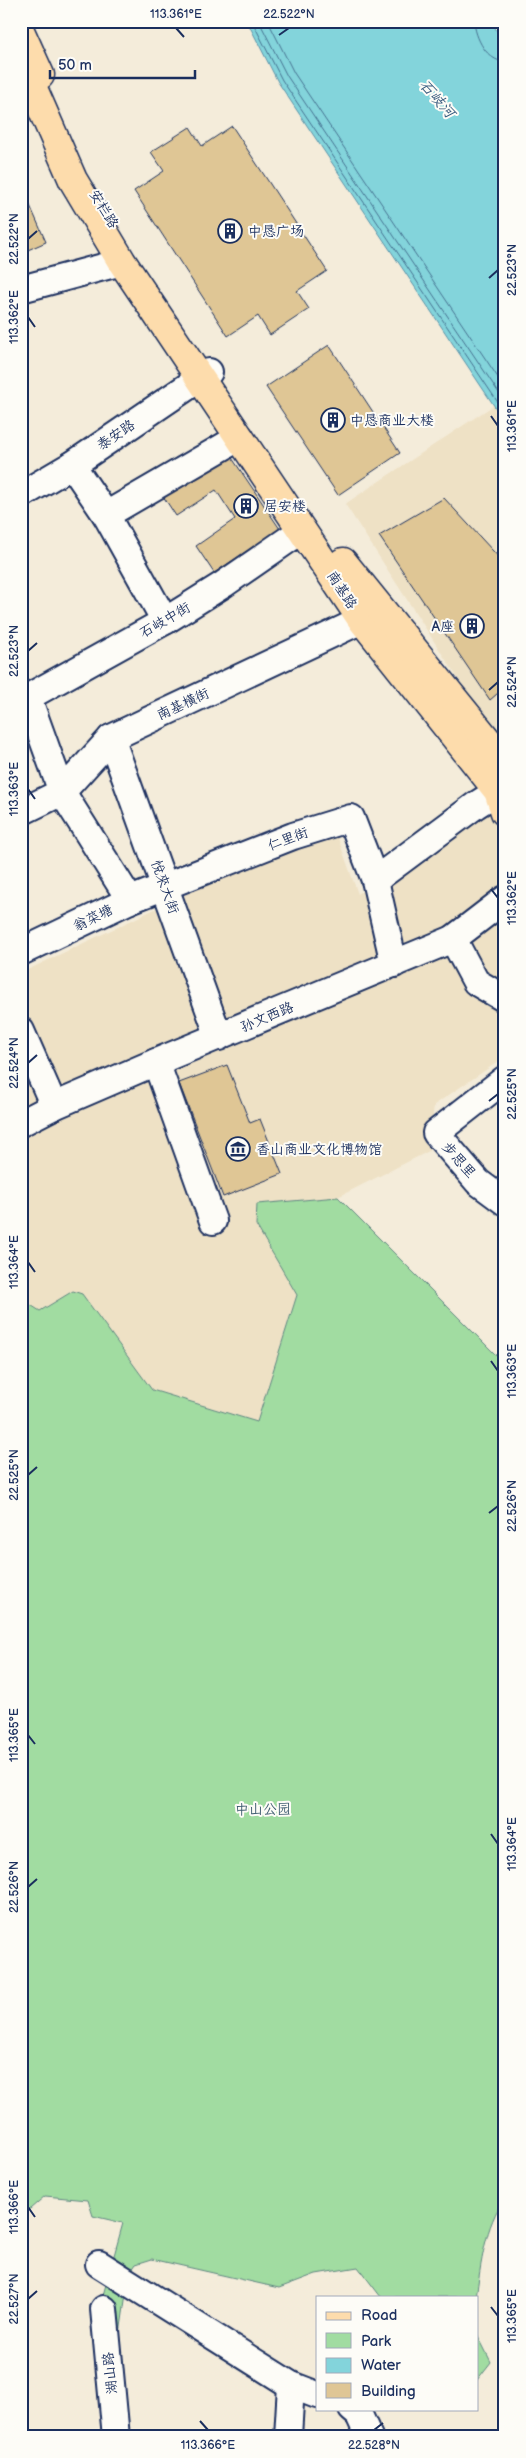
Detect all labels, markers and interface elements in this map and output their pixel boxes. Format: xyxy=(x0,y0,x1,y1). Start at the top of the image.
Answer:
text: 113.361°E xyxy=(150,7,202,22)
text: 22.522°N xyxy=(263,7,315,22)
scale bar xyxy=(50,48,195,80)
text: 50 m xyxy=(58,56,92,75)
water label: 石岐河 xyxy=(415,76,461,124)
street label: 安栏路 xyxy=(86,187,122,231)
text: 22.522°N xyxy=(7,213,22,265)
building icon: 中恳广场 xyxy=(217,218,243,244)
place label: 中恳广场 xyxy=(248,223,304,240)
text: 22.523°N xyxy=(505,244,520,296)
text: 113.362°E xyxy=(7,290,22,344)
text: 113.361°E xyxy=(505,400,520,452)
building icon: 中恳商业大楼 xyxy=(320,407,346,433)
place label: 中恳商业大楼 xyxy=(350,412,434,429)
street label: 泰安路 xyxy=(94,416,138,454)
building icon: 居安楼 xyxy=(233,493,259,519)
place label: 居安楼 xyxy=(264,498,306,515)
street label: 南基路 xyxy=(323,568,361,612)
street label: 石岐中街 xyxy=(137,599,193,641)
building icon: A座 xyxy=(459,613,485,639)
place label: A座 xyxy=(431,618,454,635)
text: 22.523°N xyxy=(7,625,22,677)
text: 22.524°N xyxy=(505,656,520,708)
street label: 南基橫街 xyxy=(154,684,212,724)
text: 113.363°E xyxy=(7,762,22,816)
street label: 仁里街 xyxy=(265,824,311,854)
street label: 悅來大街 xyxy=(147,858,183,916)
text: 113.362°E xyxy=(505,871,520,925)
street label: 翁菜塘 xyxy=(70,901,116,935)
street label: 孙文西路 xyxy=(238,998,296,1036)
text: 22.524°N xyxy=(7,1037,22,1089)
text: 22.525°N xyxy=(505,1068,520,1120)
museum icon: 香山商业文化博物馆 xyxy=(225,1136,251,1162)
street label: 步思里 xyxy=(439,1139,479,1181)
place label: 香山商业文化博物馆 xyxy=(256,1141,382,1158)
text: 113.364°E xyxy=(7,1235,22,1289)
text: 113.363°E xyxy=(505,1344,520,1398)
text: 22.525°N xyxy=(7,1449,22,1501)
text: 22.526°N xyxy=(505,1480,520,1532)
text: 113.365°E xyxy=(7,1708,22,1762)
park label: 中山公园 xyxy=(235,1801,291,1818)
text: 113.364°E xyxy=(505,1817,520,1871)
text: 22.526°N xyxy=(7,1861,22,1913)
text: 113.366°E xyxy=(7,2180,22,2234)
text: 22.527°N xyxy=(7,2274,22,2324)
text: 113.365°E xyxy=(505,2289,520,2343)
legend xyxy=(316,2296,478,2410)
text: Road xyxy=(361,2306,397,2325)
text: Park xyxy=(361,2332,392,2351)
street label: 湖山路 xyxy=(99,2351,121,2395)
text: Water xyxy=(361,2356,401,2375)
text: Building xyxy=(361,2382,416,2401)
text: 113.366°E xyxy=(181,2438,235,2453)
text: 22.528°N xyxy=(348,2438,400,2453)

